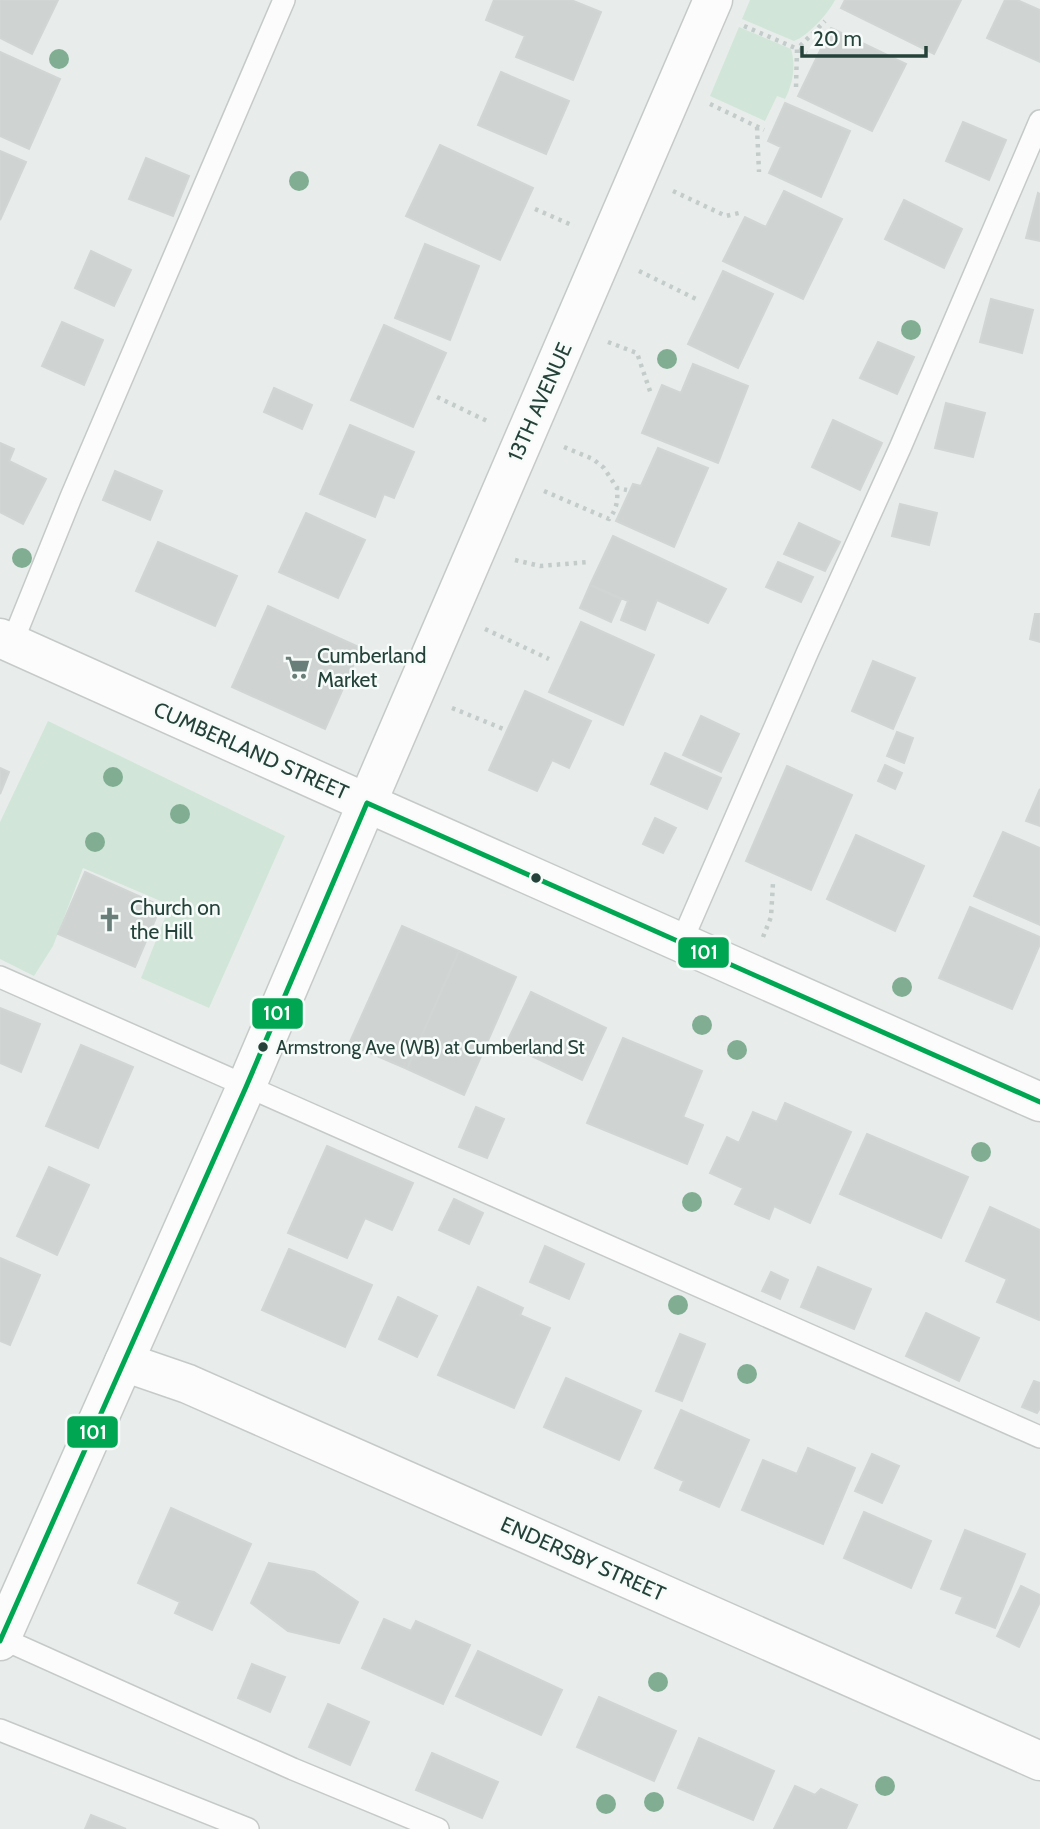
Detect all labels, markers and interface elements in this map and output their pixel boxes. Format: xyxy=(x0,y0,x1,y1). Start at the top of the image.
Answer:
scale bar xyxy=(802,14,926,58)
text: 20 m xyxy=(813,26,862,51)
street label: 13TH AVENUE xyxy=(502,339,577,465)
place label: Cumberland Market xyxy=(317,643,427,692)
supermarket icon: Cumberland Market xyxy=(283,654,311,682)
street label: CUMBERLAND STREET xyxy=(150,696,352,805)
unlabelled marker xyxy=(529,871,543,885)
place label: Church on the Hill xyxy=(130,895,221,944)
church icon: Church on the Hill xyxy=(96,906,124,934)
line badge: 101 xyxy=(677,936,730,969)
text: 101 xyxy=(690,941,718,964)
line badge: 101 xyxy=(251,997,304,1030)
text: 101 xyxy=(263,1002,291,1025)
place label: Armstrong Ave (WB) at Cumberland St xyxy=(276,1036,585,1059)
marker: Armstrong Ave (WB) at Cumberland St xyxy=(256,1040,270,1054)
line badge: 101 xyxy=(66,1415,119,1449)
text: 101 xyxy=(79,1421,107,1444)
street label: ENDERSBY STREET xyxy=(497,1511,669,1606)

